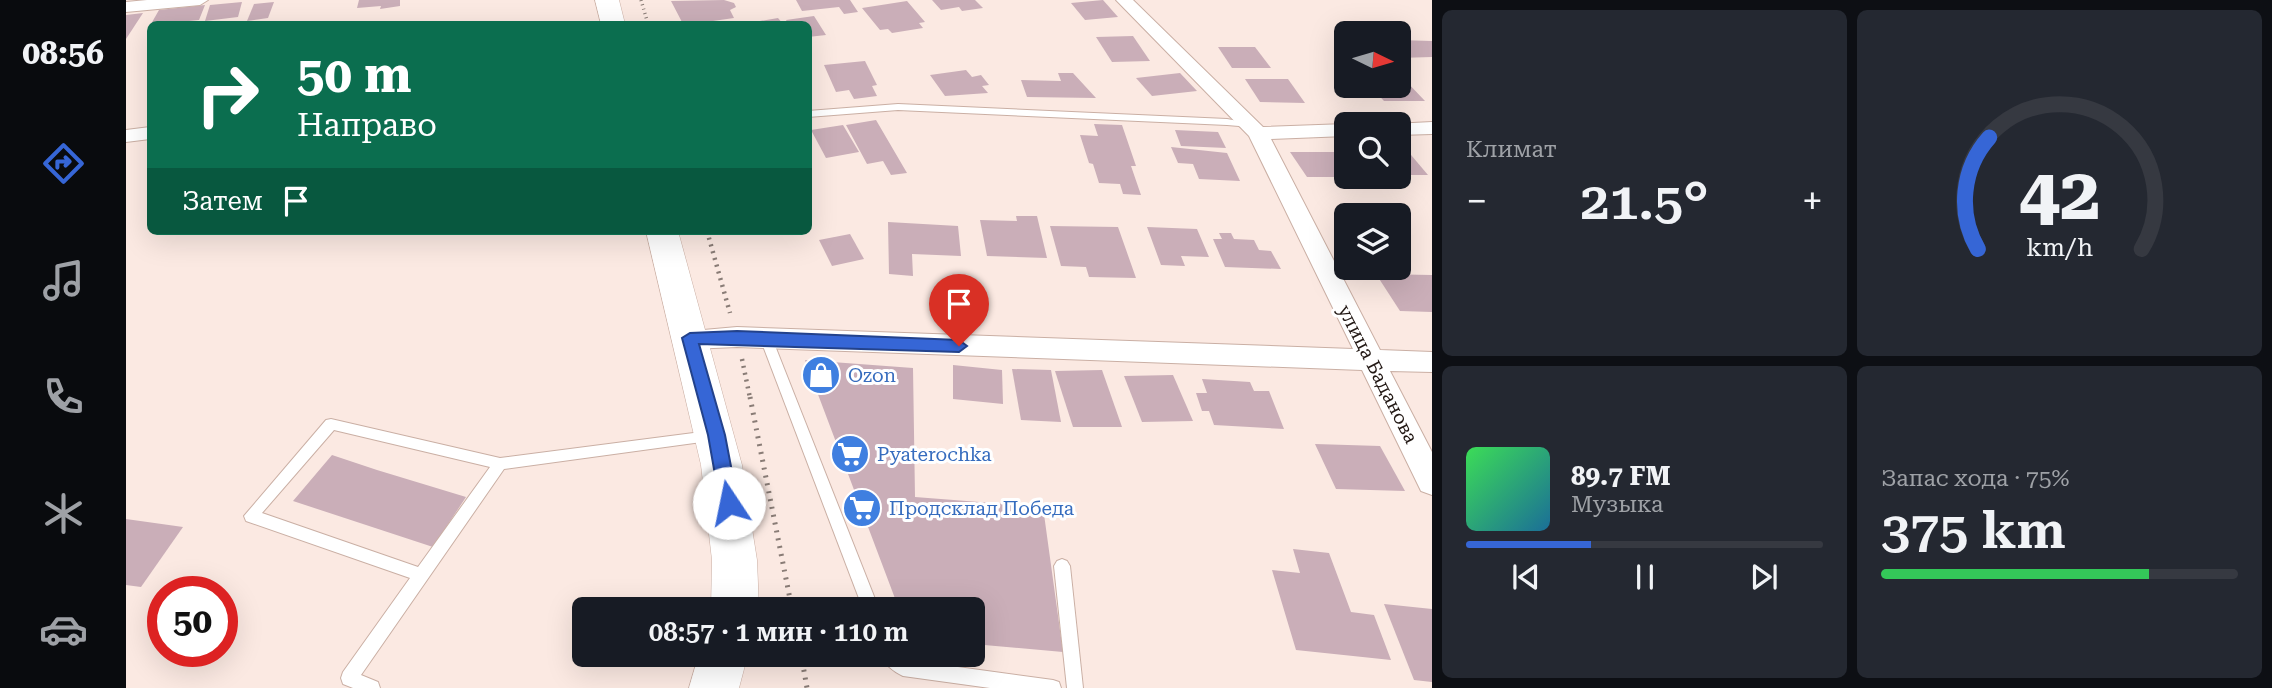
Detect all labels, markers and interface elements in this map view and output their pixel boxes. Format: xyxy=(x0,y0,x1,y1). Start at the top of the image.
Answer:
north arrow xyxy=(1334,21,1410,98)
map controls xyxy=(1334,21,1411,280)
text: 08:56 xyxy=(22,34,104,72)
text: 50 m xyxy=(297,47,412,104)
icon: right xyxy=(182,49,273,140)
text: Направо xyxy=(297,106,437,144)
button: search xyxy=(1334,112,1411,189)
text: Климат xyxy=(1466,136,1557,163)
icon: directions xyxy=(39,139,88,188)
text: 42 xyxy=(2019,152,2100,237)
text: 21.5° xyxy=(1580,171,1709,232)
text: − xyxy=(1466,179,1487,223)
text: + xyxy=(1802,179,1823,223)
icon: arrive xyxy=(277,182,315,220)
text: Затем xyxy=(182,186,263,216)
button: layers xyxy=(1334,203,1411,280)
text: km/h xyxy=(2026,233,2093,262)
icon: music xyxy=(39,256,88,305)
pin xyxy=(929,274,989,346)
icon: arrive xyxy=(940,285,978,323)
street label: улица Баданова xyxy=(1333,301,1423,448)
shop icon: Ozon xyxy=(800,354,842,396)
place label: Ozon xyxy=(848,364,896,387)
icon: phone xyxy=(39,372,88,421)
supermarket icon: Pyaterochka xyxy=(829,433,871,475)
place label: Pyaterochka xyxy=(877,443,992,466)
text: 89.7 FM xyxy=(1571,461,1671,491)
text: Запас хода · 75% xyxy=(1881,465,2070,492)
position arrow xyxy=(692,466,766,540)
supermarket icon: Продсклад Победа xyxy=(841,487,883,529)
icon: climate xyxy=(39,489,88,538)
text: Музыка xyxy=(1571,491,1663,518)
place label: Продсклад Победа xyxy=(889,497,1075,520)
text: 375 km xyxy=(1881,500,2066,561)
icon: previous xyxy=(1507,558,1545,596)
icon: pause xyxy=(1626,558,1664,596)
icon: next xyxy=(1745,558,1783,596)
speed limit sign: 50 xyxy=(147,576,238,667)
icon: car xyxy=(39,605,88,654)
text: 08:57 · 1 мин · 110 m xyxy=(649,617,908,647)

